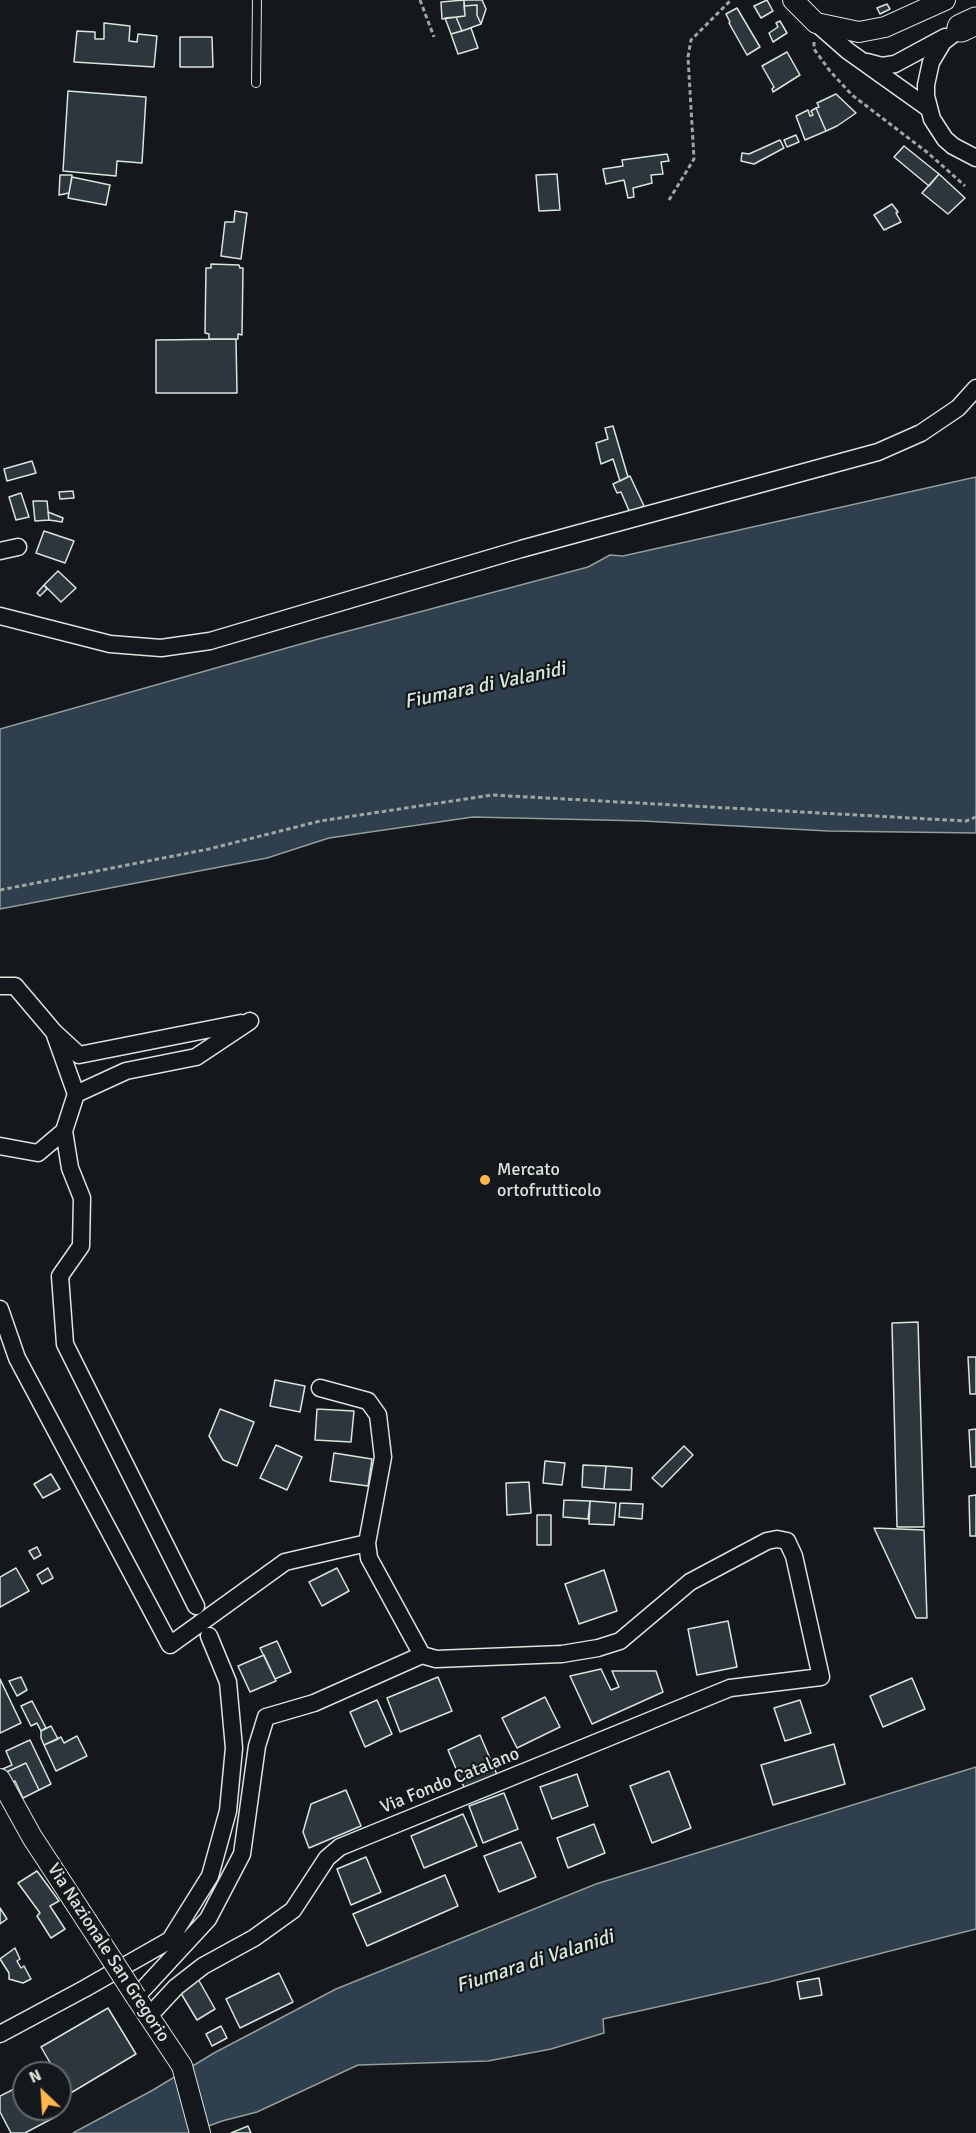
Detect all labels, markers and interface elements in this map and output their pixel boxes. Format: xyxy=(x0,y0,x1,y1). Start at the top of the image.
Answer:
water label: Fiumara di Valanidi xyxy=(402,657,568,715)
place label: Mercato ortofrutticolo xyxy=(497,1159,601,1202)
marker: Mercato ortofrutticolo xyxy=(478,1173,492,1187)
street label: Via Fondo Catalano xyxy=(377,1743,523,1819)
street label: Via Nazionale San Gregorio xyxy=(42,1860,174,2046)
water label: Fiumara di Valanidi xyxy=(453,1925,617,1999)
north arrow xyxy=(12,2061,72,2121)
text: N xyxy=(26,2065,45,2088)

